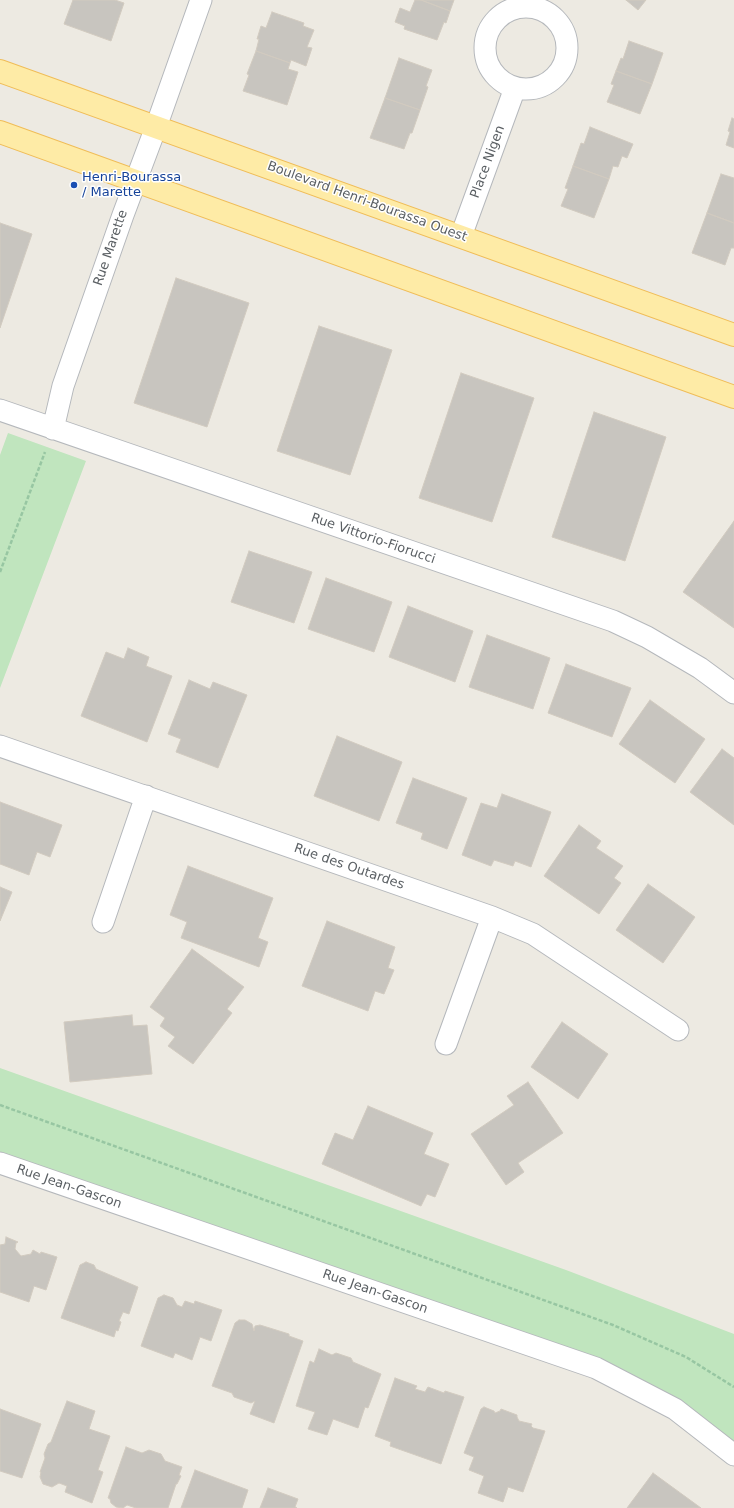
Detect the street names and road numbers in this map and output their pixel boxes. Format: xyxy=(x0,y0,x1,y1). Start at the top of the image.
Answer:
street label: Place Nigen xyxy=(468,123,508,201)
street label: Boulevard Henri-Bourassa Ouest xyxy=(265,159,469,245)
street label: Rue Marette xyxy=(91,208,131,288)
street label: Rue Vittorio-Fiorucci xyxy=(309,510,437,568)
street label: Rue des Outardes xyxy=(292,841,406,893)
street label: Rue Jean-Gascon xyxy=(14,1162,124,1212)
street label: Rue Jean-Gascon xyxy=(320,1267,430,1317)

